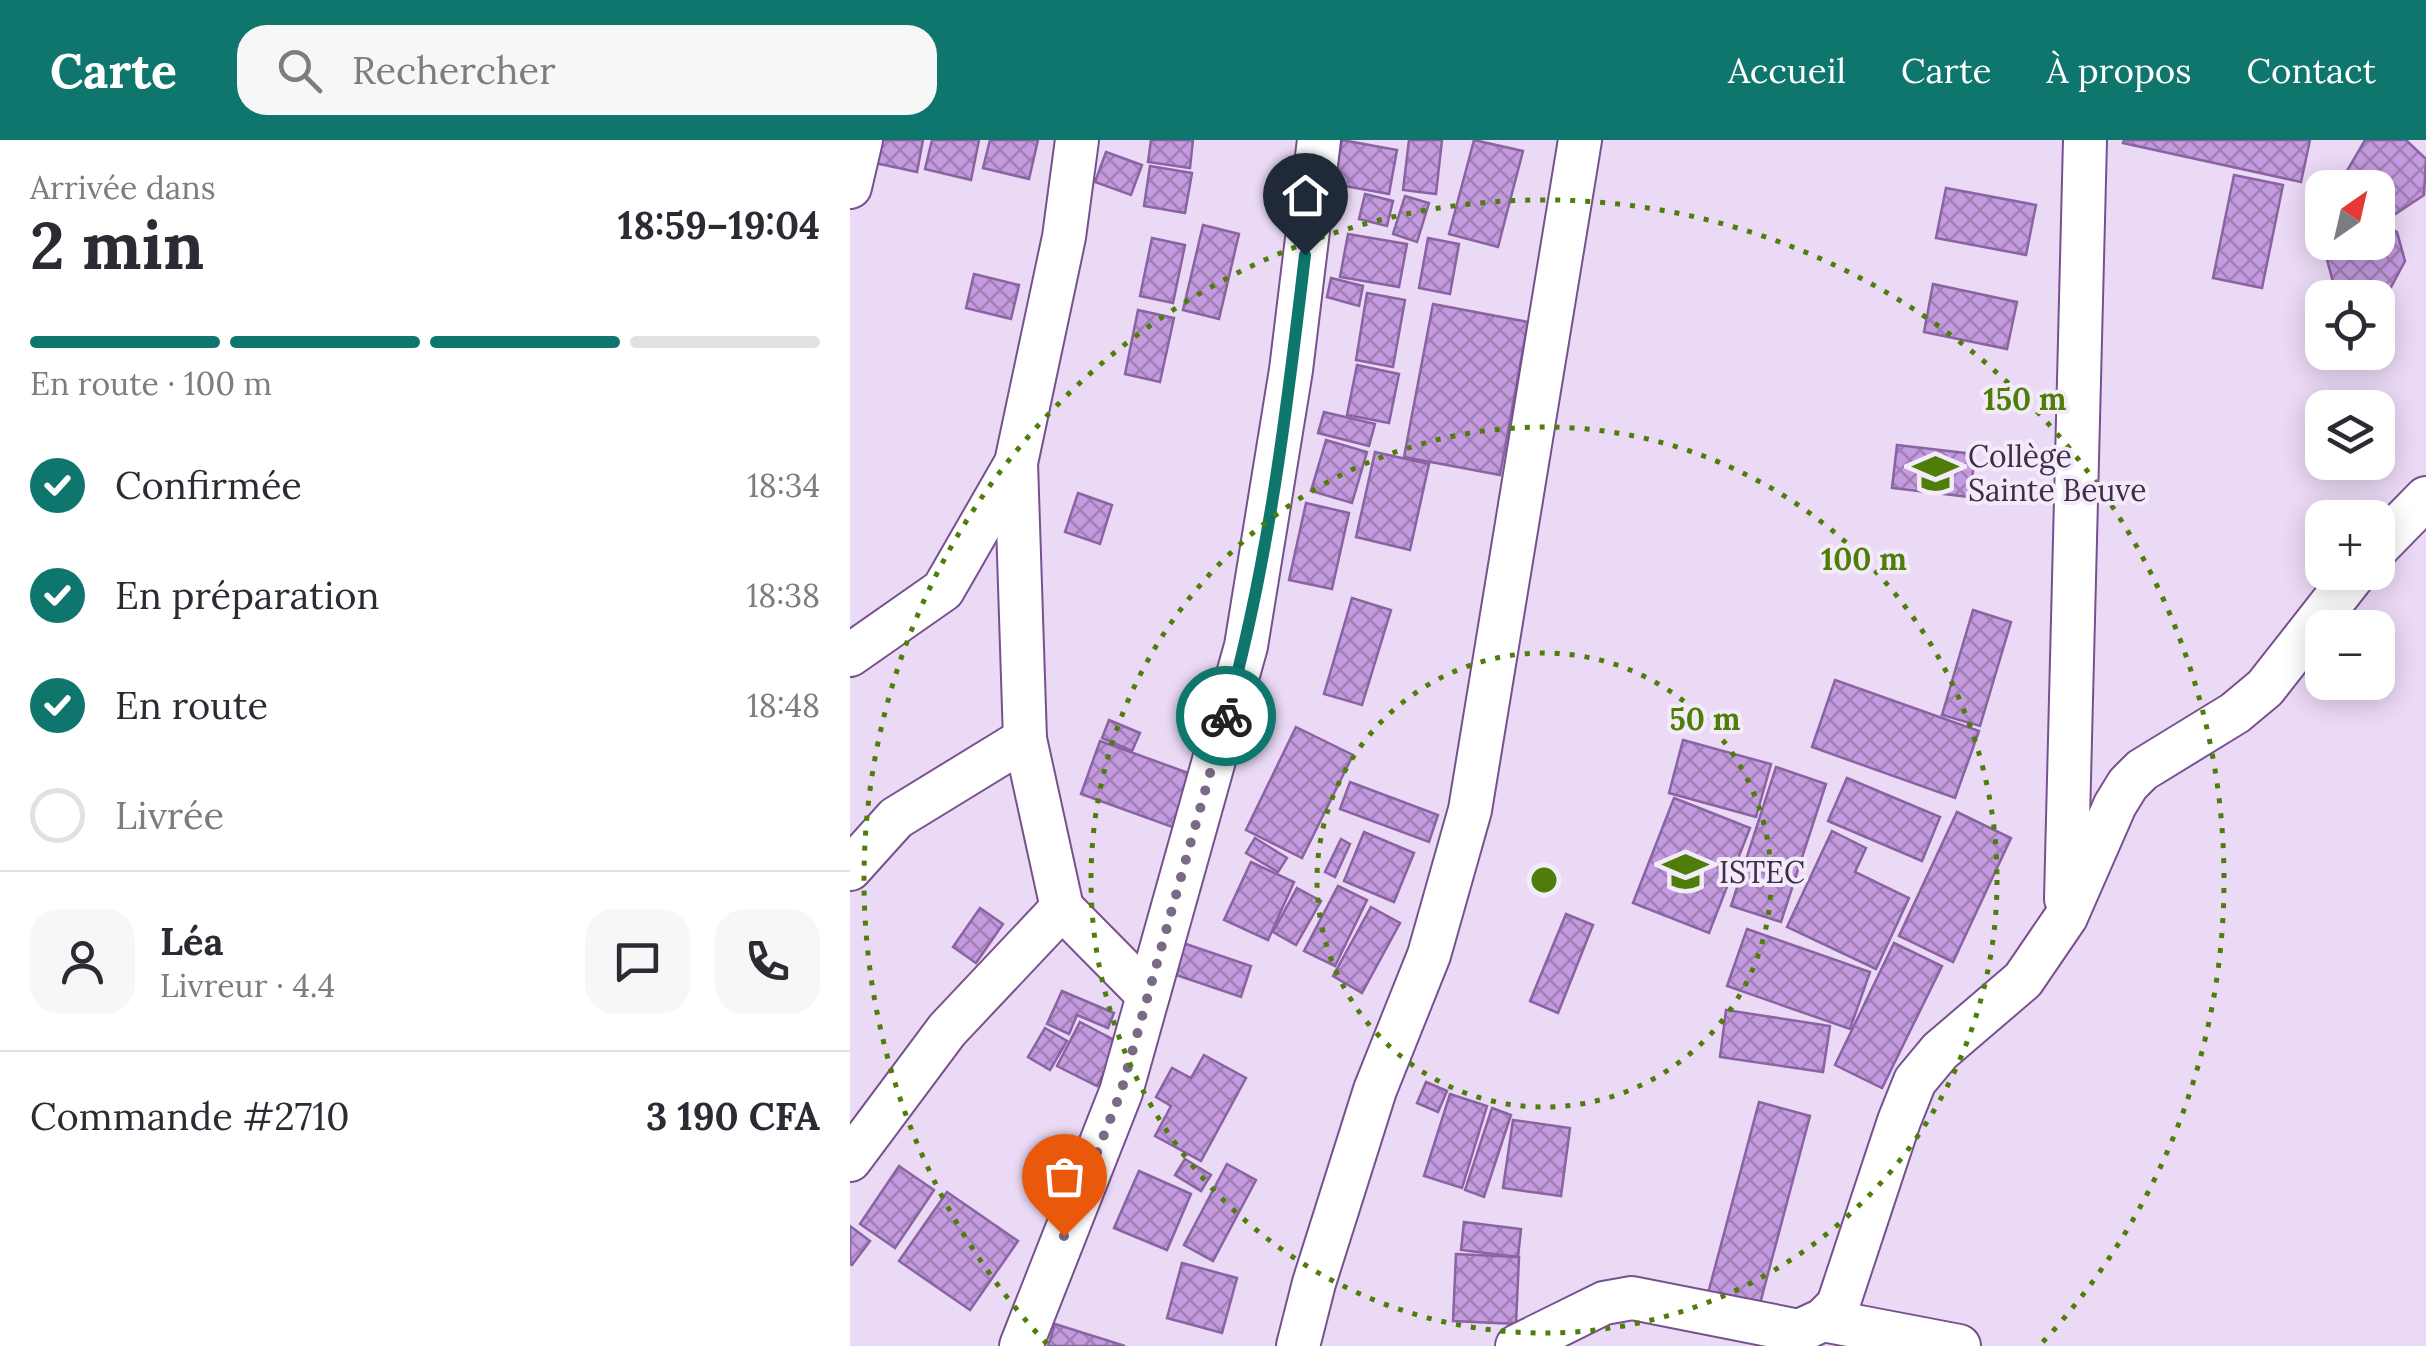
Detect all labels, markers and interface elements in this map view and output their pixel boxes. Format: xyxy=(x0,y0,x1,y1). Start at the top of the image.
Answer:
search box xyxy=(237,25,937,115)
text: Carte xyxy=(50,40,177,101)
icon: search xyxy=(272,43,327,98)
text: Rechercher xyxy=(352,46,556,94)
text: Accueil xyxy=(1728,48,1846,93)
text: Carte xyxy=(1901,48,1992,93)
text: À propos xyxy=(2047,48,2192,93)
text: Contact xyxy=(2247,48,2376,93)
pin xyxy=(1263,153,1348,256)
text: Arrivée dans xyxy=(30,167,216,208)
icon: home xyxy=(1278,168,1333,223)
north arrow xyxy=(2305,170,2395,260)
map controls xyxy=(2305,170,2395,700)
text: 18:59–19:04 xyxy=(618,201,820,249)
text: 2 min xyxy=(30,204,204,287)
button: locate xyxy=(2305,280,2395,370)
text: En route · 100 m xyxy=(30,363,272,404)
text: 150 m xyxy=(1984,380,2067,418)
button: layers xyxy=(2305,390,2395,480)
place label: Collège Sainte Beuve xyxy=(1968,437,2147,509)
school or university icon: Collège Sainte Beuve xyxy=(1911,449,1959,497)
icon: check xyxy=(30,458,85,513)
text: Confirmée xyxy=(115,461,302,509)
text: 18:34 xyxy=(747,465,820,506)
button: + xyxy=(2305,500,2395,590)
text: 100 m xyxy=(1821,540,1907,578)
icon: check xyxy=(30,568,85,623)
text: En préparation xyxy=(115,571,380,619)
text: 18:38 xyxy=(747,575,820,616)
button: − xyxy=(2305,610,2395,700)
courier xyxy=(1176,666,1276,766)
icon: check xyxy=(30,678,85,733)
text: En route xyxy=(115,681,268,729)
text: 18:48 xyxy=(747,685,820,726)
icon: bike xyxy=(1199,689,1254,744)
text: 50 m xyxy=(1670,700,1741,738)
text: Livrée xyxy=(115,791,224,839)
school or university icon: ISTEC xyxy=(1662,848,1710,896)
place label: ISTEC xyxy=(1719,853,1805,891)
centre of rings xyxy=(1526,862,1562,898)
button: person xyxy=(30,909,135,1014)
button: chat xyxy=(585,909,690,1014)
button: phone xyxy=(715,909,820,1014)
text: Léa xyxy=(160,917,223,965)
text: Livreur · 4.4 xyxy=(160,965,335,1006)
text: Commande #2710 xyxy=(30,1092,350,1140)
text: 3 190 CFA xyxy=(646,1092,820,1140)
pin xyxy=(1022,1134,1107,1237)
icon: bag xyxy=(1037,1149,1092,1204)

